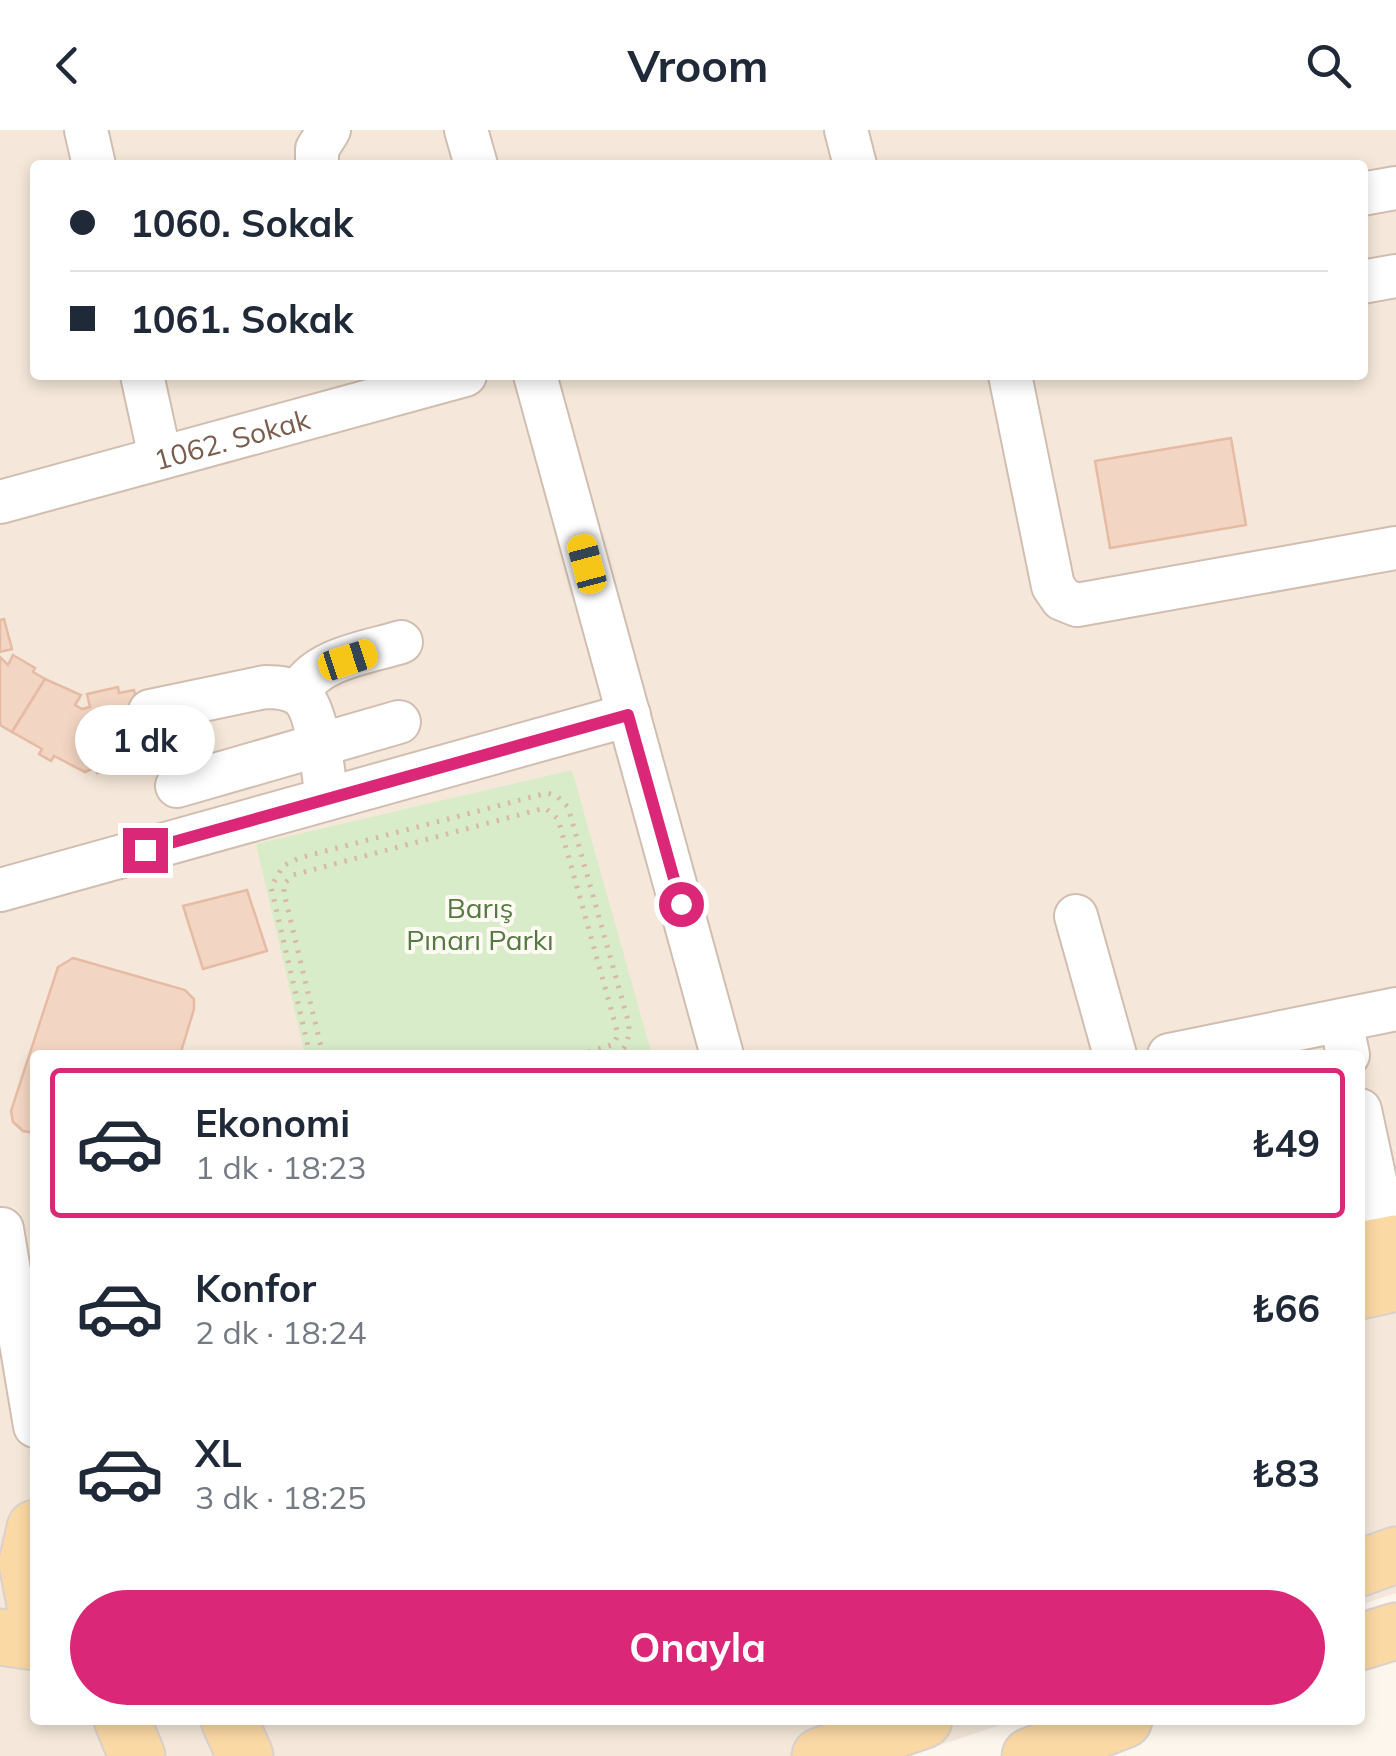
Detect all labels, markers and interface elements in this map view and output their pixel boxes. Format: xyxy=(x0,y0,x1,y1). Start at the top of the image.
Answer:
text: Vroom xyxy=(628,37,768,93)
icon: back xyxy=(40,38,95,93)
icon: search xyxy=(1301,38,1356,93)
text: 1060. Sokak xyxy=(130,199,353,247)
text: 1061. Sokak xyxy=(130,295,353,343)
street label: 1062. Sokak xyxy=(150,401,314,477)
car xyxy=(565,531,609,597)
car xyxy=(315,636,381,684)
callout: 1 dk xyxy=(75,705,215,775)
text: 1 dk xyxy=(112,720,178,760)
route end xyxy=(123,828,168,873)
route start xyxy=(659,882,704,927)
park label: Barış Pınarı Parkı xyxy=(406,890,554,957)
icon: car xyxy=(75,1098,165,1188)
text: Ekonomi xyxy=(195,1099,350,1147)
text: ₺49 xyxy=(1252,1119,1320,1167)
text: 1 dk · 18:23 xyxy=(195,1147,366,1187)
icon: car xyxy=(75,1263,165,1353)
text: Konfor xyxy=(195,1264,316,1312)
text: ₺66 xyxy=(1252,1284,1320,1332)
text: 2 dk · 18:24 xyxy=(195,1312,366,1352)
icon: car xyxy=(75,1428,165,1518)
text: XL xyxy=(195,1429,242,1477)
text: ₺83 xyxy=(1252,1449,1320,1497)
text: 3 dk · 18:25 xyxy=(195,1477,366,1517)
button: Onayla xyxy=(70,1590,1325,1705)

